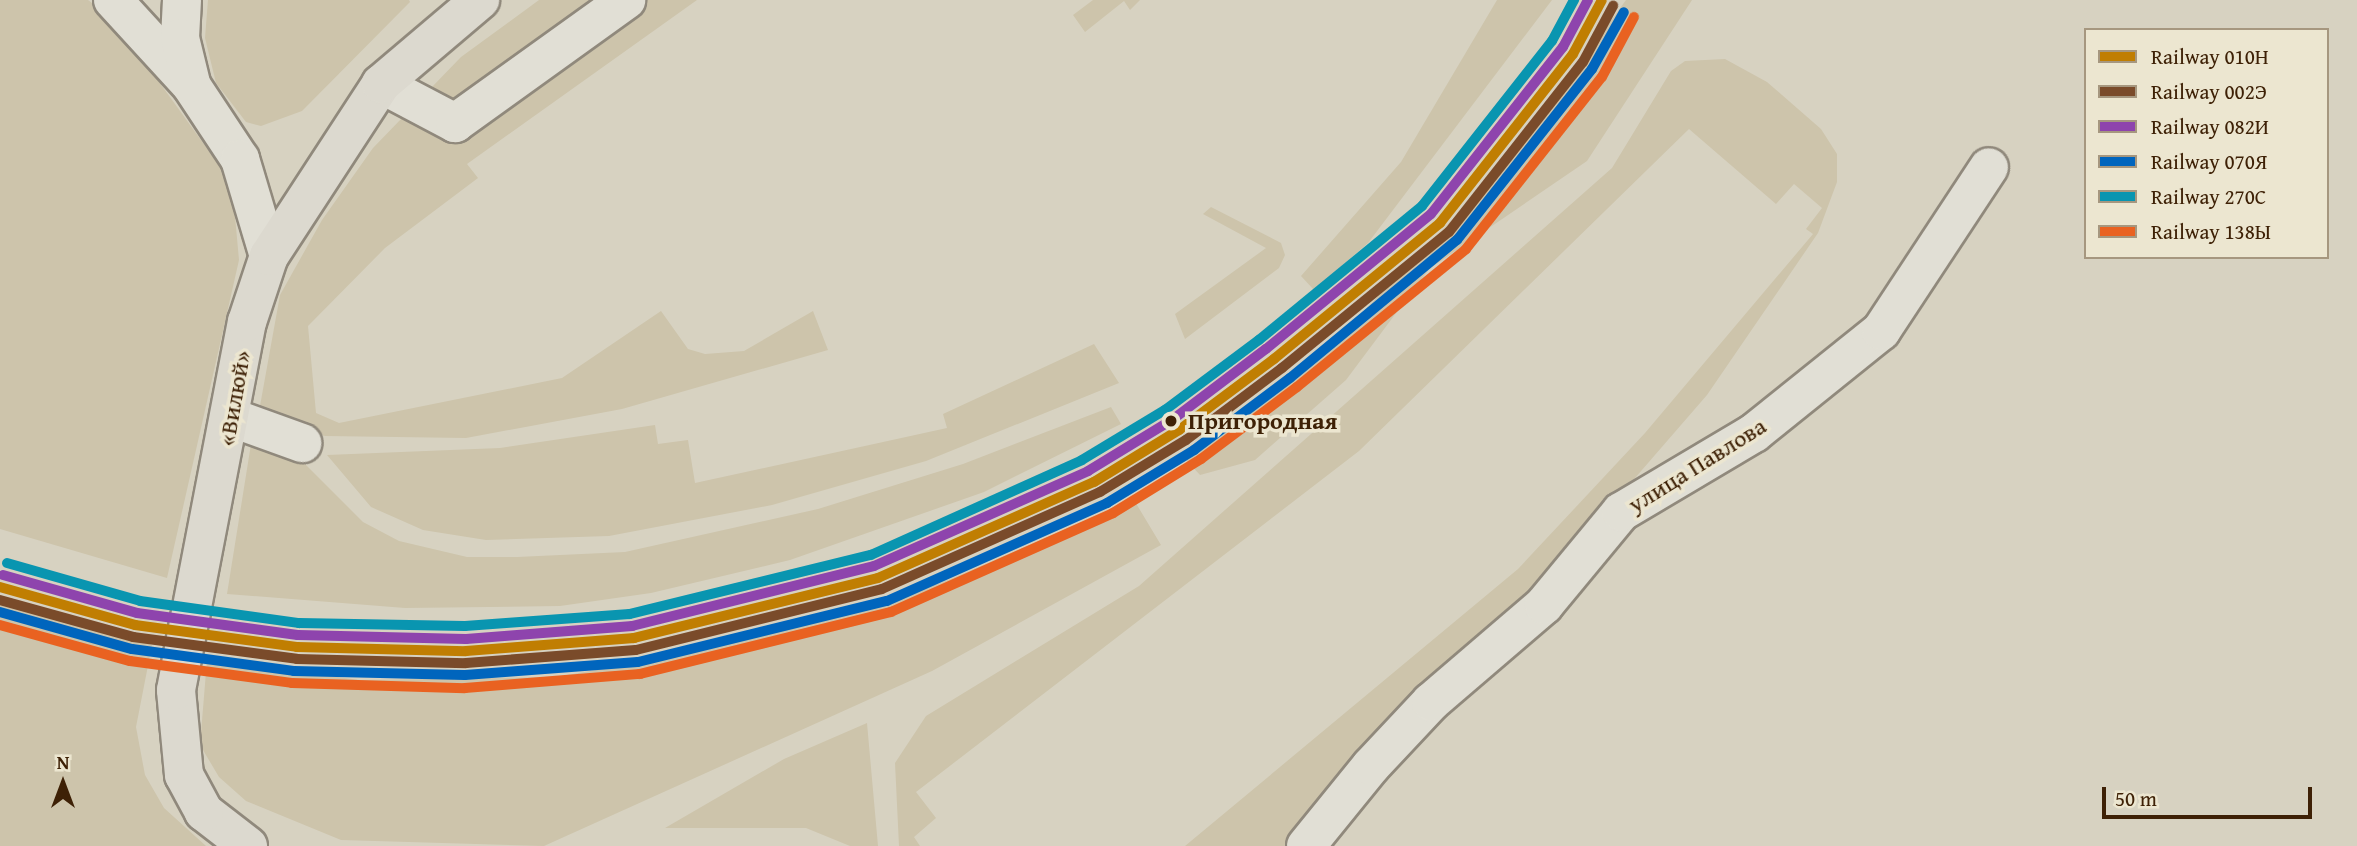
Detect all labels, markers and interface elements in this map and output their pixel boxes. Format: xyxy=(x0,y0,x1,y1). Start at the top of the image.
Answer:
legend xyxy=(2084,28,2329,259)
text: Railway 010Н xyxy=(2151,41,2269,72)
text: Railway 002Э xyxy=(2151,76,2267,107)
text: Railway 082И xyxy=(2151,111,2269,142)
text: Railway 070Я xyxy=(2151,146,2267,177)
text: Railway 270С xyxy=(2151,181,2266,212)
text: Railway 138Ы xyxy=(2151,216,2271,247)
street label: «Вилюй» xyxy=(211,348,257,448)
place label: Пригородная xyxy=(1188,407,1337,435)
marker: Пригородная xyxy=(1160,410,1182,432)
street label: улица Павлова xyxy=(1623,411,1771,519)
north arrow xyxy=(28,748,98,818)
text: N xyxy=(57,748,69,776)
scale bar xyxy=(2105,772,2315,816)
text: 50 m xyxy=(2115,783,2157,814)

